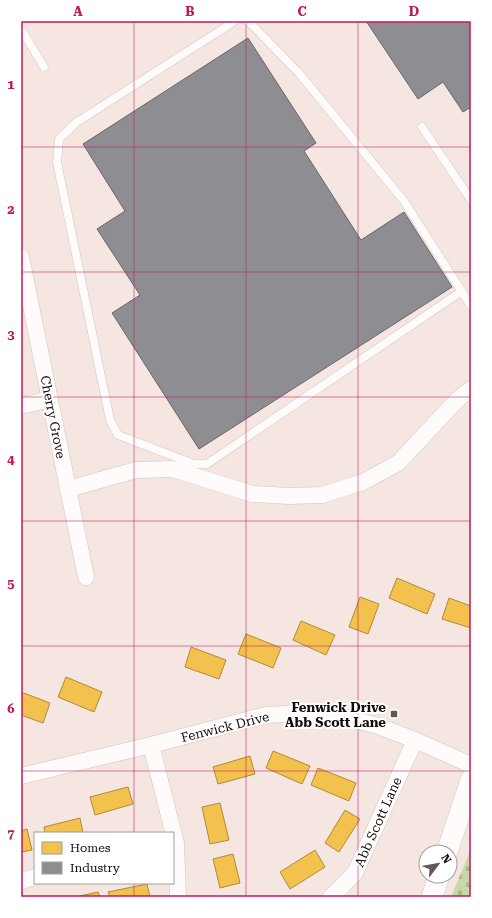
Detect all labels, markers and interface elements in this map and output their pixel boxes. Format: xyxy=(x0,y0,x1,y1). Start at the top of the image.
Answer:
text: A xyxy=(73,4,83,19)
text: B xyxy=(185,4,195,19)
text: C xyxy=(297,4,307,19)
text: D xyxy=(409,4,419,19)
text: 1 xyxy=(7,77,15,92)
text: 2 xyxy=(7,202,15,217)
text: 3 xyxy=(7,327,15,342)
street label: Cherry Grove xyxy=(38,374,68,460)
text: 4 xyxy=(7,452,15,467)
text: 5 xyxy=(7,576,15,591)
place label: Fenwick Drive Abb Scott Lane xyxy=(285,700,386,730)
text: 6 xyxy=(7,701,15,716)
street label: Fenwick Drive xyxy=(179,709,271,745)
marker: Fenwick Drive Abb Scott Lane xyxy=(389,709,399,719)
street label: Abb Scott Lane xyxy=(351,775,405,869)
text: 7 xyxy=(7,826,15,841)
legend xyxy=(34,832,174,884)
text: Homes xyxy=(70,841,111,855)
north arrow xyxy=(418,844,458,884)
text: N xyxy=(438,852,454,866)
text: Industry xyxy=(70,861,121,875)

